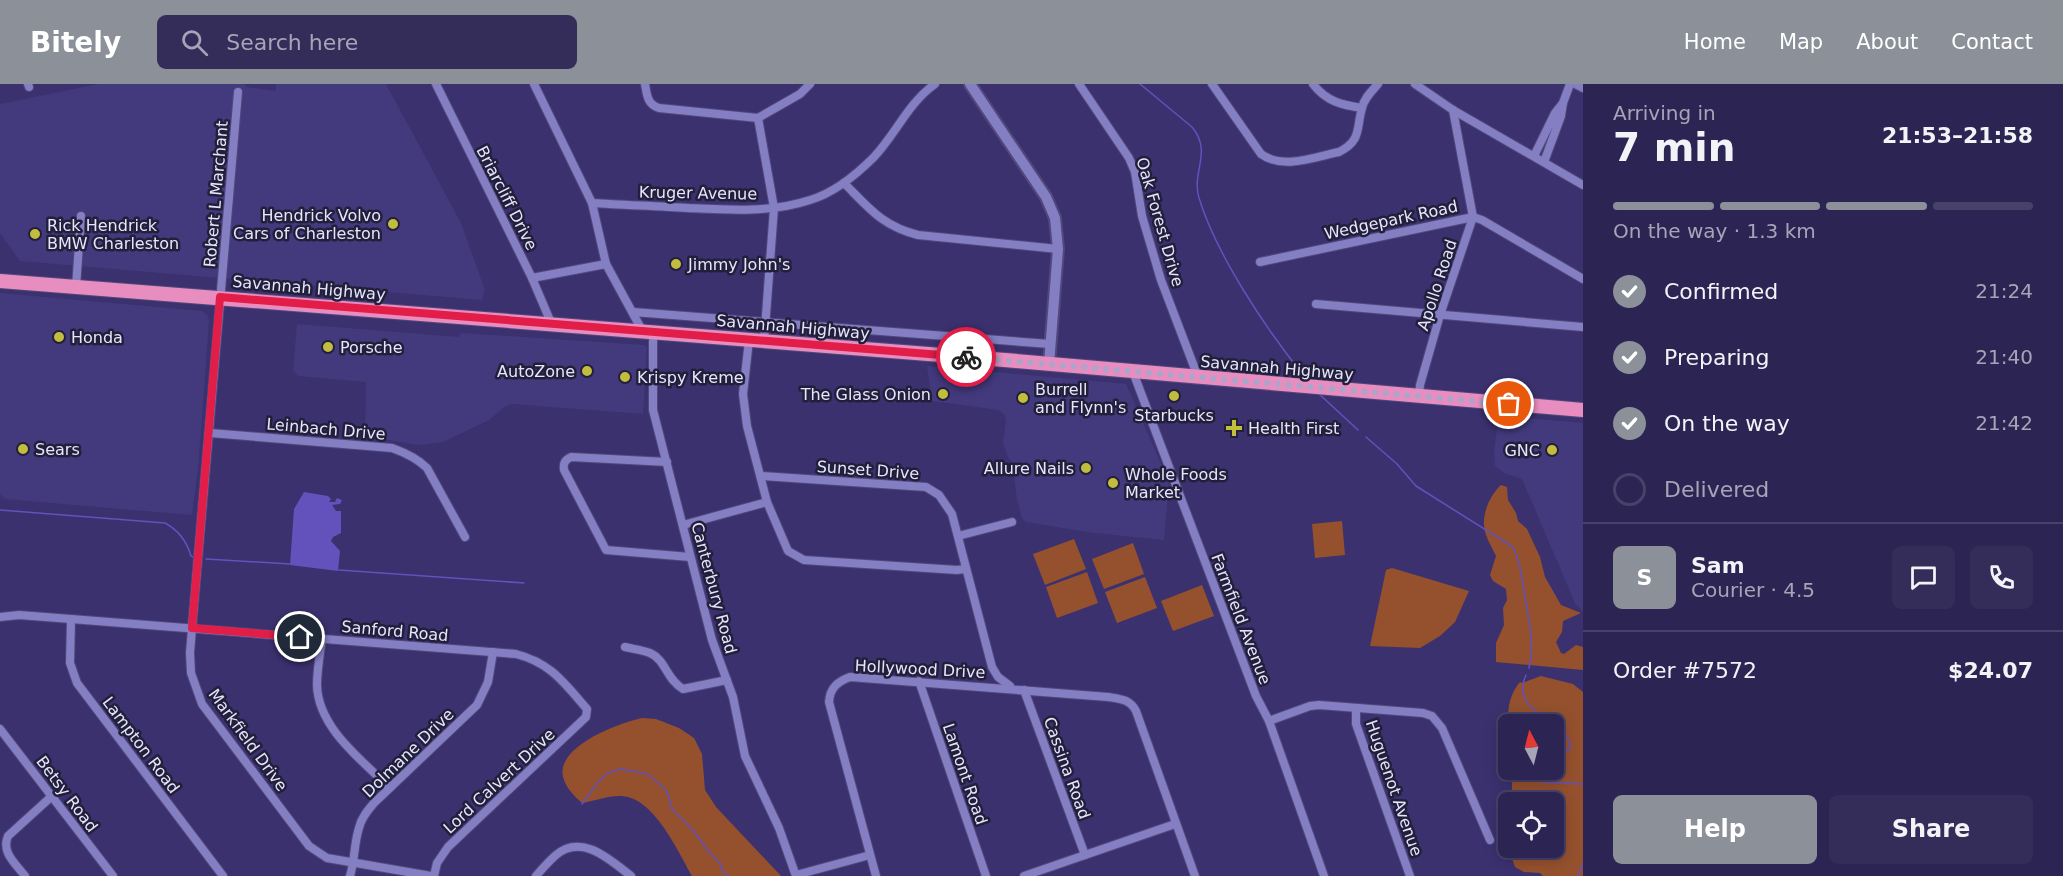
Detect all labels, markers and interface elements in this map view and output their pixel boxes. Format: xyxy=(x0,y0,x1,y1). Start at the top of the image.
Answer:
search box xyxy=(157,15,577,69)
text: Bitely xyxy=(30,26,121,59)
icon: search xyxy=(178,26,211,59)
text: Search here xyxy=(226,30,358,55)
text: Home xyxy=(1684,30,1746,54)
text: Map xyxy=(1779,30,1823,54)
text: About xyxy=(1856,30,1918,54)
text: Contact xyxy=(1951,30,2033,54)
text: Arriving in xyxy=(1613,101,1716,125)
street label: Robert L Marchant xyxy=(200,120,232,268)
text: 21:53–21:58 xyxy=(1882,123,2033,148)
text: 7 min xyxy=(1613,125,1735,170)
street label: Briarcliff Drive xyxy=(473,143,541,253)
street label: Oak Forest Drive xyxy=(1132,155,1188,289)
street label: Kruger Avenue xyxy=(639,182,757,204)
street label: Wedgepark Road xyxy=(1323,197,1459,243)
place label: Hendrick Volvo Cars of Charleston xyxy=(233,206,381,243)
place label: Rick Hendrick BMW Charleston xyxy=(47,216,179,253)
marker: Hendrick Volvo Cars of Charleston xyxy=(386,217,400,231)
text: On the way · 1.3 km xyxy=(1613,219,1816,243)
marker: Rick Hendrick BMW Charleston xyxy=(28,227,42,241)
street label: Apollo Road xyxy=(1413,237,1461,333)
place label: Jimmy John's xyxy=(687,255,790,274)
marker: Jimmy John's xyxy=(669,257,683,271)
street label: Savannah Highway xyxy=(232,272,386,304)
icon: check xyxy=(1613,275,1646,308)
text: Confirmed xyxy=(1664,279,1778,304)
text: 21:24 xyxy=(1975,279,2033,303)
street label: Savannah Highway xyxy=(716,311,870,343)
courier xyxy=(936,327,996,387)
place label: Honda xyxy=(71,328,123,347)
marker: Honda xyxy=(52,330,66,344)
place label: Porsche xyxy=(340,338,403,357)
marker: Porsche xyxy=(321,340,335,354)
icon: bike xyxy=(950,341,983,374)
icon: check xyxy=(1613,341,1646,374)
text: Preparing xyxy=(1664,345,1770,370)
text: 21:40 xyxy=(1975,345,2033,369)
street label: Savannah Highway xyxy=(1200,352,1354,384)
place label: AutoZone xyxy=(497,362,575,381)
marker: AutoZone xyxy=(580,364,594,378)
place label: Krispy Kreme xyxy=(637,368,744,387)
marker: Krispy Kreme xyxy=(618,370,632,384)
pin xyxy=(1483,378,1534,429)
place label: Burrell and Flynn's xyxy=(1035,380,1126,417)
place label: The Glass Onion xyxy=(800,385,931,404)
marker: The Glass Onion xyxy=(936,387,950,401)
icon: bag xyxy=(1492,387,1525,420)
marker: Starbucks xyxy=(1167,389,1181,403)
marker: Burrell and Flynn's xyxy=(1016,391,1030,405)
place label: Starbucks xyxy=(1134,406,1214,425)
icon: check xyxy=(1613,407,1646,440)
text: On the way xyxy=(1664,411,1790,436)
text: 21:42 xyxy=(1975,411,2033,435)
street label: Leinbach Drive xyxy=(266,414,386,444)
marker: Health First xyxy=(1225,419,1243,437)
place label: Health First xyxy=(1248,419,1339,438)
place label: Sears xyxy=(35,440,80,459)
place label: GNC xyxy=(1504,441,1540,460)
marker: Sears xyxy=(16,442,30,456)
marker: GNC xyxy=(1545,443,1559,457)
street label: Sunset Drive xyxy=(816,457,920,483)
place label: Allure Nails xyxy=(984,459,1074,478)
marker: Allure Nails xyxy=(1079,461,1093,475)
place label: Whole Foods Market xyxy=(1125,465,1227,502)
marker: Whole Foods Market xyxy=(1106,476,1120,490)
text: Delivered xyxy=(1664,477,1769,502)
street label: Canterbury Road xyxy=(687,520,741,656)
button: chat xyxy=(1892,546,1955,609)
button: phone xyxy=(1970,546,2033,609)
street label: Farmfield Avenue xyxy=(1207,551,1275,687)
text: Sam xyxy=(1691,553,1745,578)
text: S xyxy=(1637,565,1652,590)
text: Courier · 4.5 xyxy=(1691,578,1815,602)
pin xyxy=(274,611,325,662)
street label: Sanford Road xyxy=(341,617,449,645)
icon: home xyxy=(283,620,316,653)
street label: Hollywood Drive xyxy=(854,656,986,682)
text: Order #7572 xyxy=(1613,658,1757,683)
text: $24.07 xyxy=(1948,658,2033,683)
street label: Markfield Drive xyxy=(205,685,291,795)
street label: Lampton Road xyxy=(99,693,183,797)
street label: Dolmane Drive xyxy=(358,705,458,801)
street label: Cassina Road xyxy=(1040,714,1094,822)
north arrow xyxy=(1498,714,1564,780)
map controls xyxy=(1498,714,1564,858)
street label: Huguenot Avenue xyxy=(1362,717,1426,859)
street label: Lamont Road xyxy=(939,721,991,827)
street label: Lord Calvert Drive xyxy=(439,725,559,837)
street label: Betsy Road xyxy=(32,752,102,836)
button: locate xyxy=(1498,792,1564,858)
button: Help xyxy=(1613,795,1817,864)
button: Share xyxy=(1829,795,2033,864)

